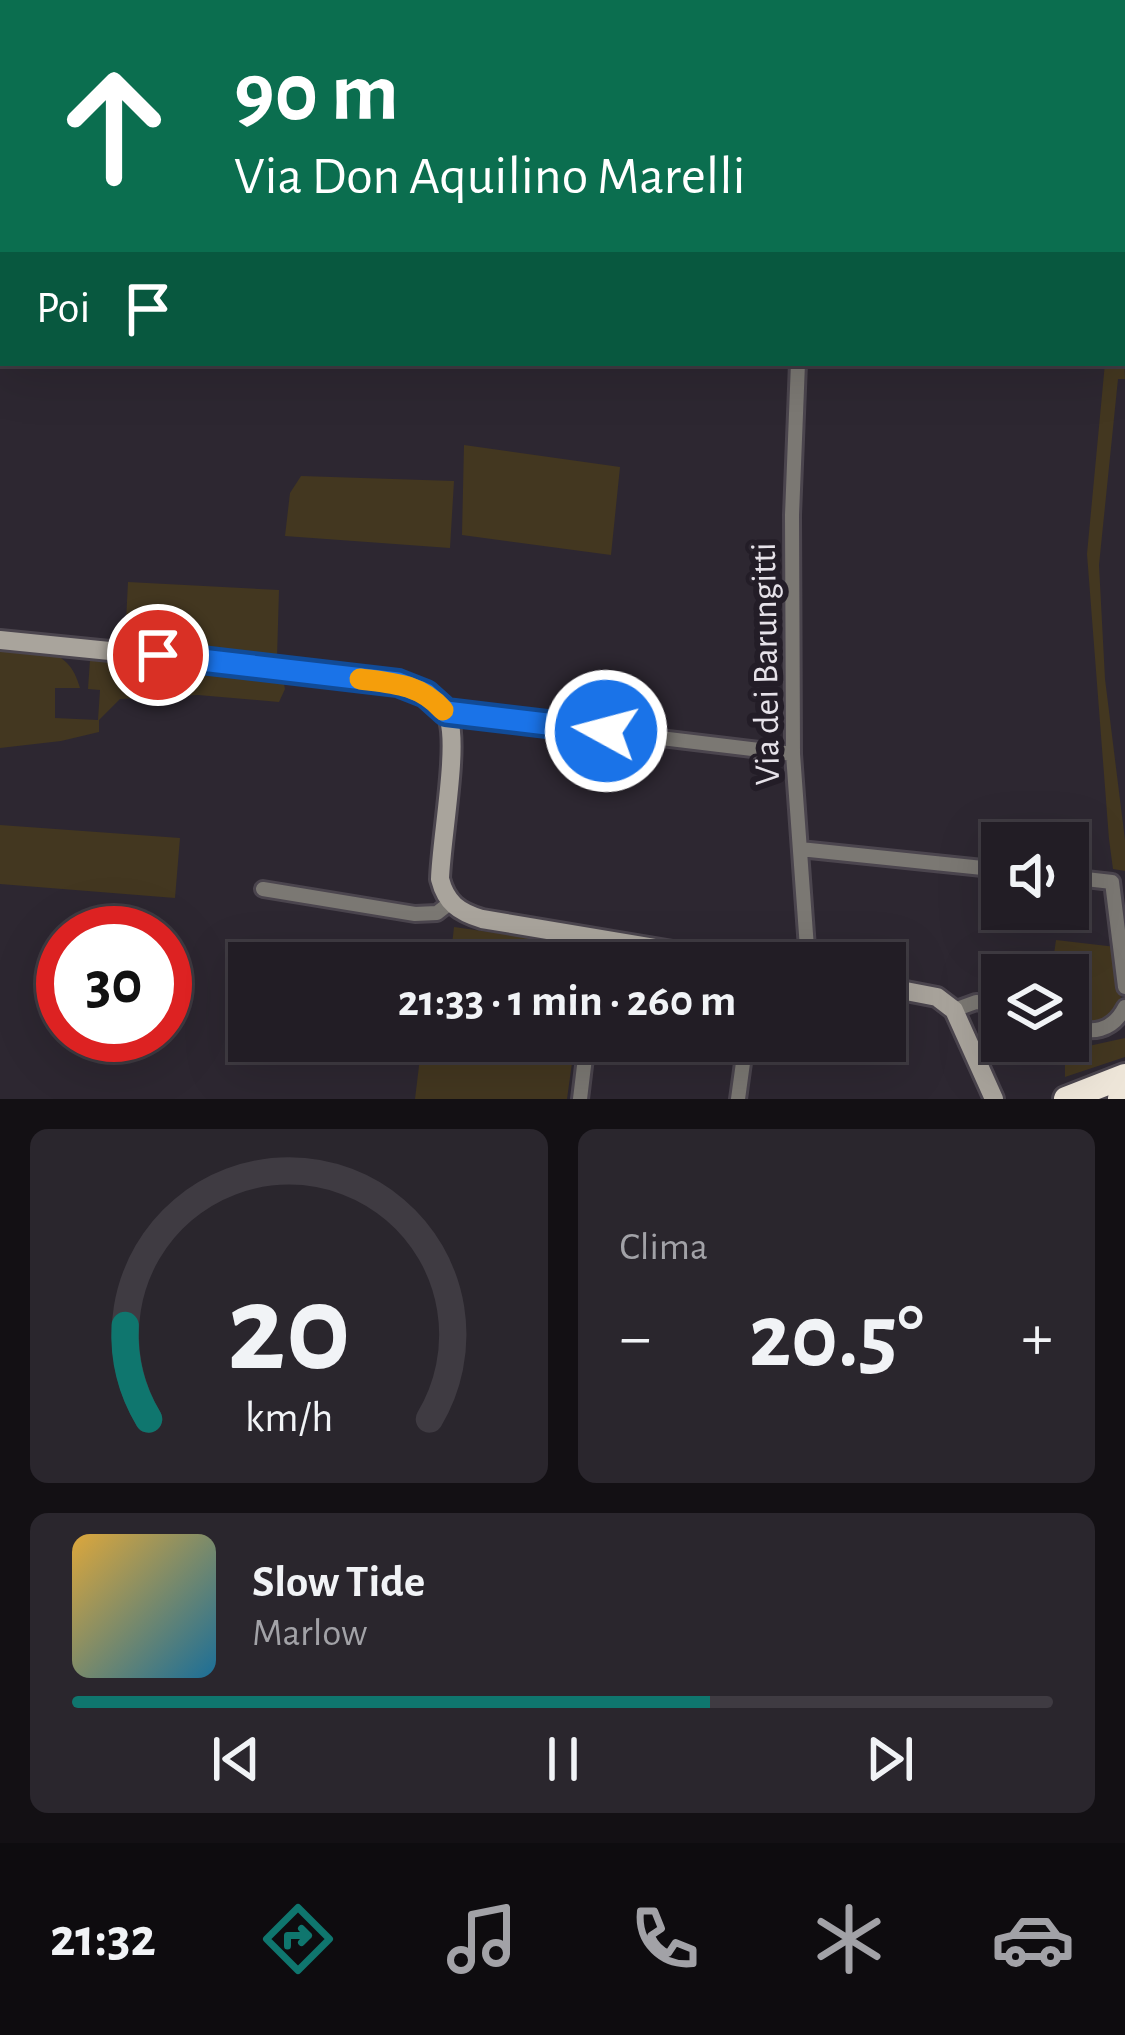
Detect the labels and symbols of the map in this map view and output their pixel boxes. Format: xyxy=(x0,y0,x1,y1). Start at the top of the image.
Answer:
street label: Via dei Barungitti xyxy=(746,542,786,786)
pin xyxy=(107,604,209,706)
position arrow xyxy=(543,668,669,794)
speed limit sign: 30 xyxy=(36,906,192,1062)

